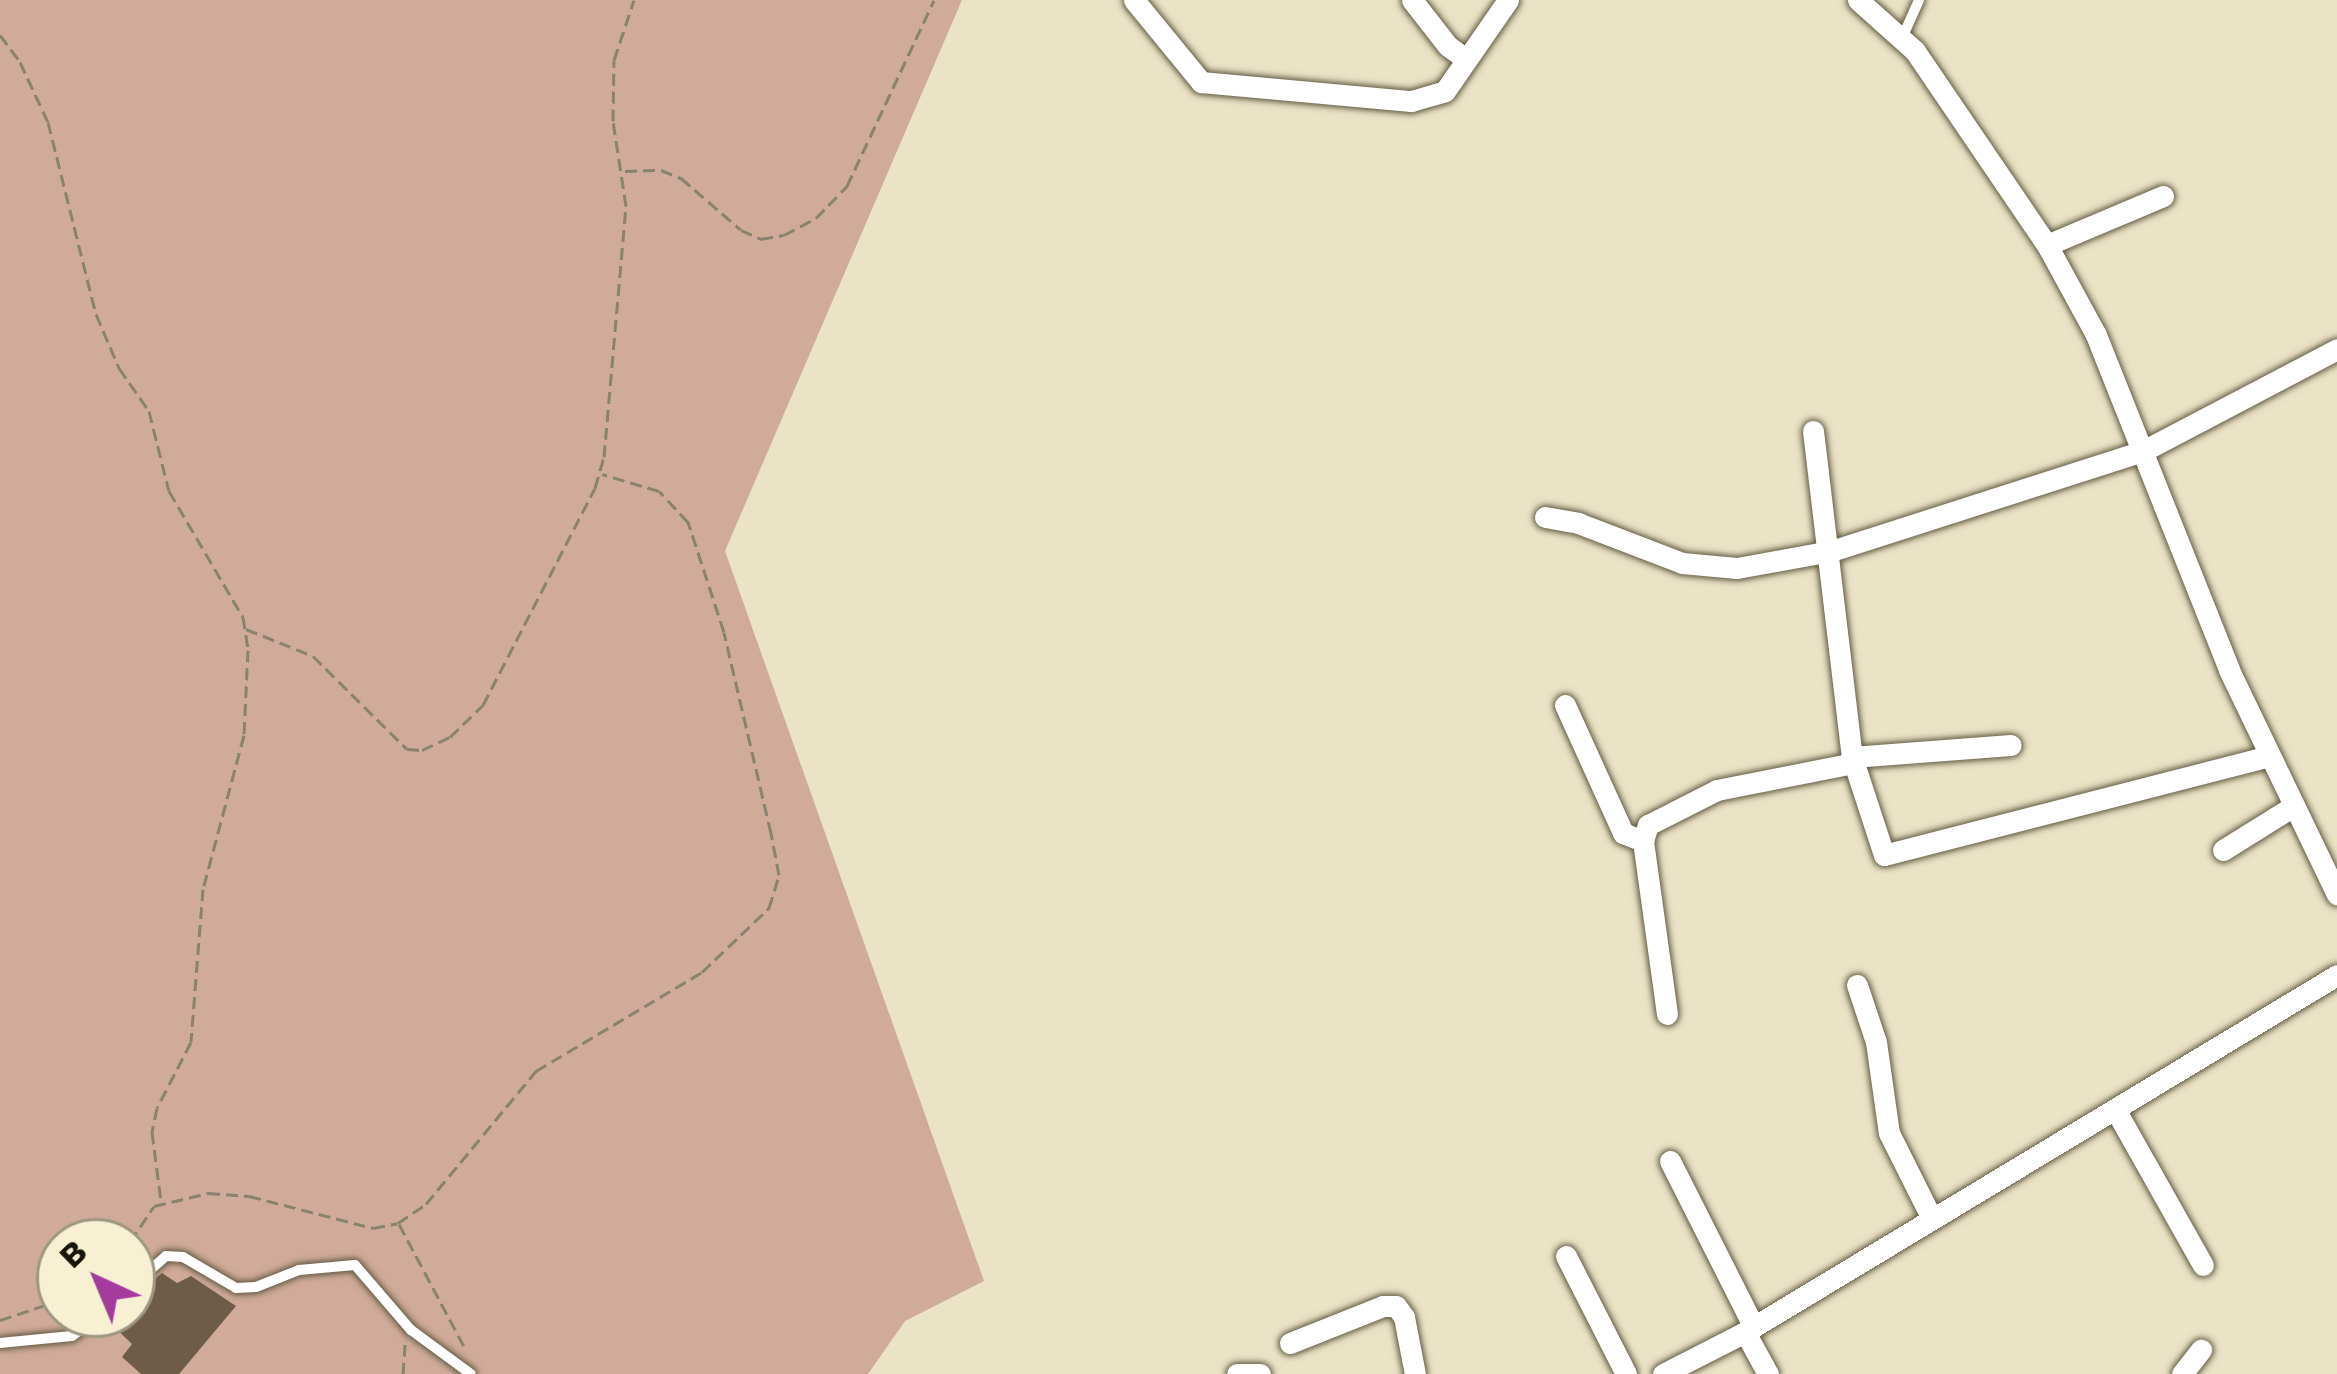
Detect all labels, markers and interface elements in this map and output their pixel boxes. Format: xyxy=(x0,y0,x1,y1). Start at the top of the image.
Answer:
north arrow xyxy=(36,1218,156,1338)
text: B xyxy=(51,1232,94,1276)

